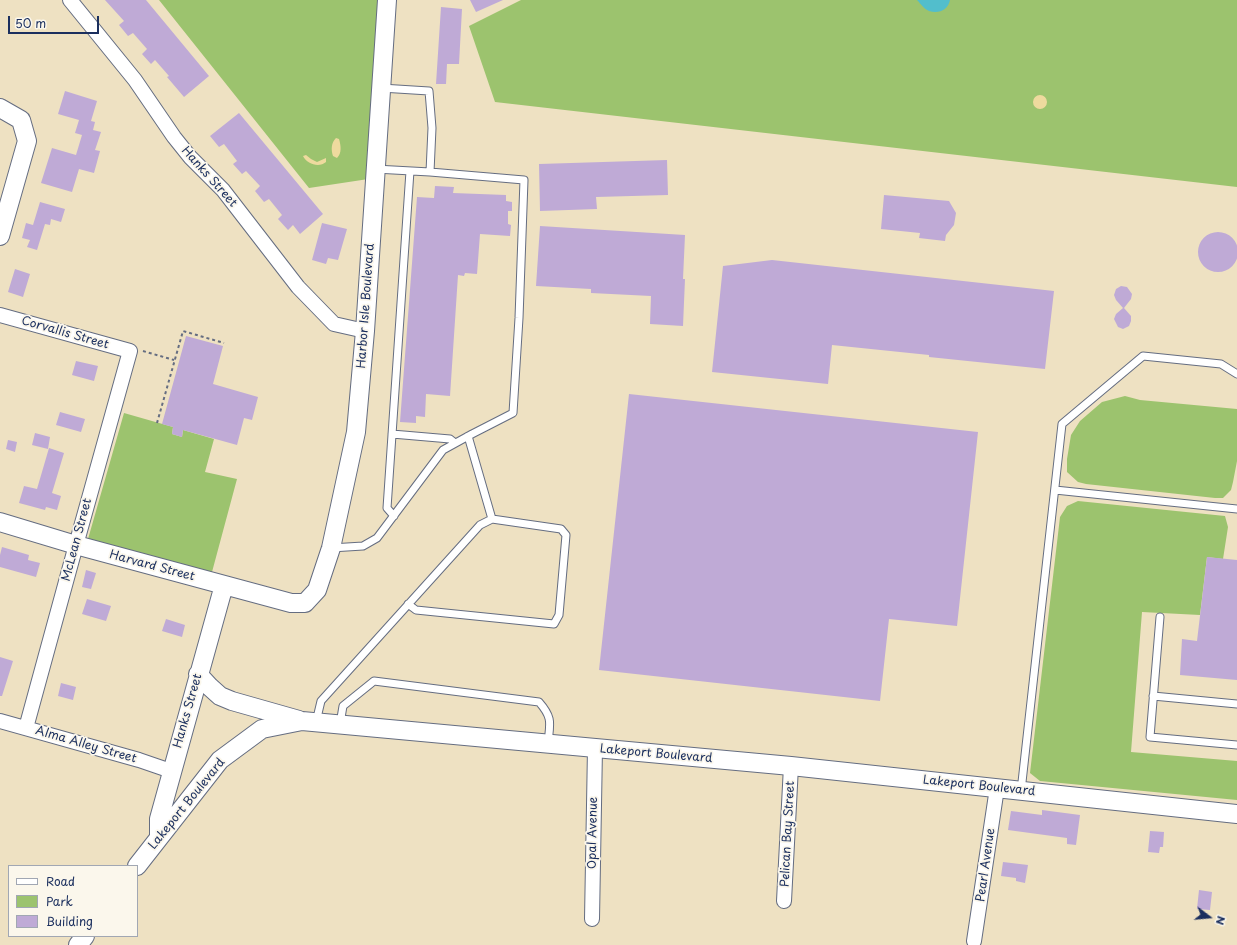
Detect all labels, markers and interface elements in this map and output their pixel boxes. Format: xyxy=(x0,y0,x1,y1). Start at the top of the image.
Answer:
scale bar xyxy=(10,8,101,34)
text: 50 m xyxy=(15,14,46,32)
street label: Hanks Street xyxy=(178,144,240,210)
street label: Harbor Isle Boulevard xyxy=(354,243,378,369)
street label: Corvallis Street xyxy=(20,314,110,352)
street label: McLean Street xyxy=(59,497,95,583)
street label: Harvard Street xyxy=(108,548,196,584)
street label: Hanks Street xyxy=(171,672,205,750)
street label: Alma Alley Street xyxy=(34,724,138,766)
street label: Lakeport Boulevard xyxy=(599,742,713,766)
street label: Lakeport Boulevard xyxy=(146,756,228,852)
street label: Lakeport Boulevard xyxy=(922,773,1036,799)
street label: Pelican Bay Street xyxy=(778,781,798,887)
street label: Opal Avenue xyxy=(585,797,601,869)
street label: Pearl Avenue xyxy=(974,827,998,903)
legend xyxy=(8,865,138,937)
text: Road xyxy=(46,872,75,890)
text: Park xyxy=(46,892,73,910)
north arrow xyxy=(1189,897,1229,937)
text: Building xyxy=(46,912,93,930)
text: N xyxy=(1212,914,1230,927)

